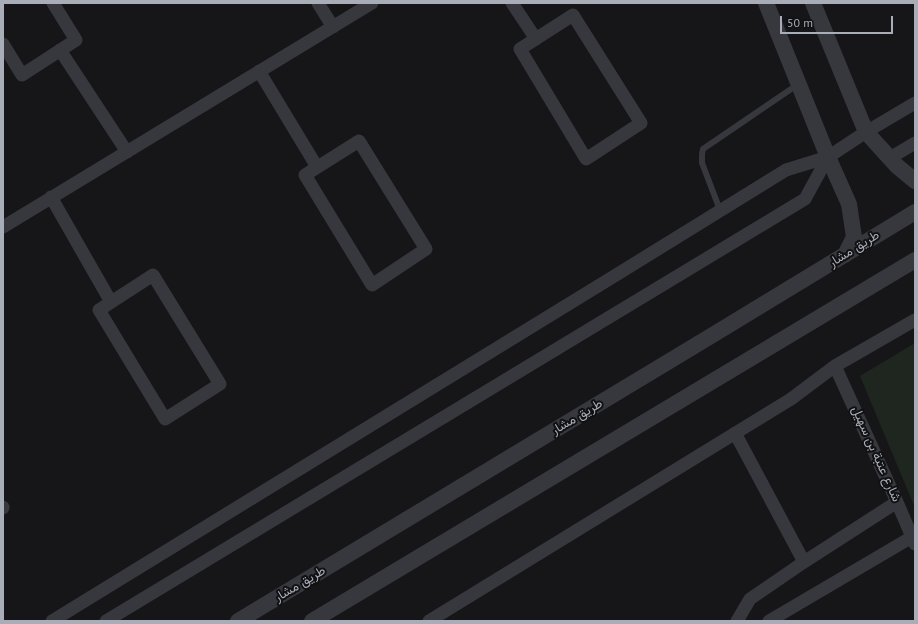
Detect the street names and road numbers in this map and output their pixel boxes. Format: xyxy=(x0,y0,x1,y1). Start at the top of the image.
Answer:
street label: طريق مشار xyxy=(826,227,882,271)
street label: طريق مشار xyxy=(549,396,605,438)
street label: شارع عتبة بن سهيل xyxy=(848,404,904,504)
street label: طريق مشار xyxy=(272,563,328,605)

